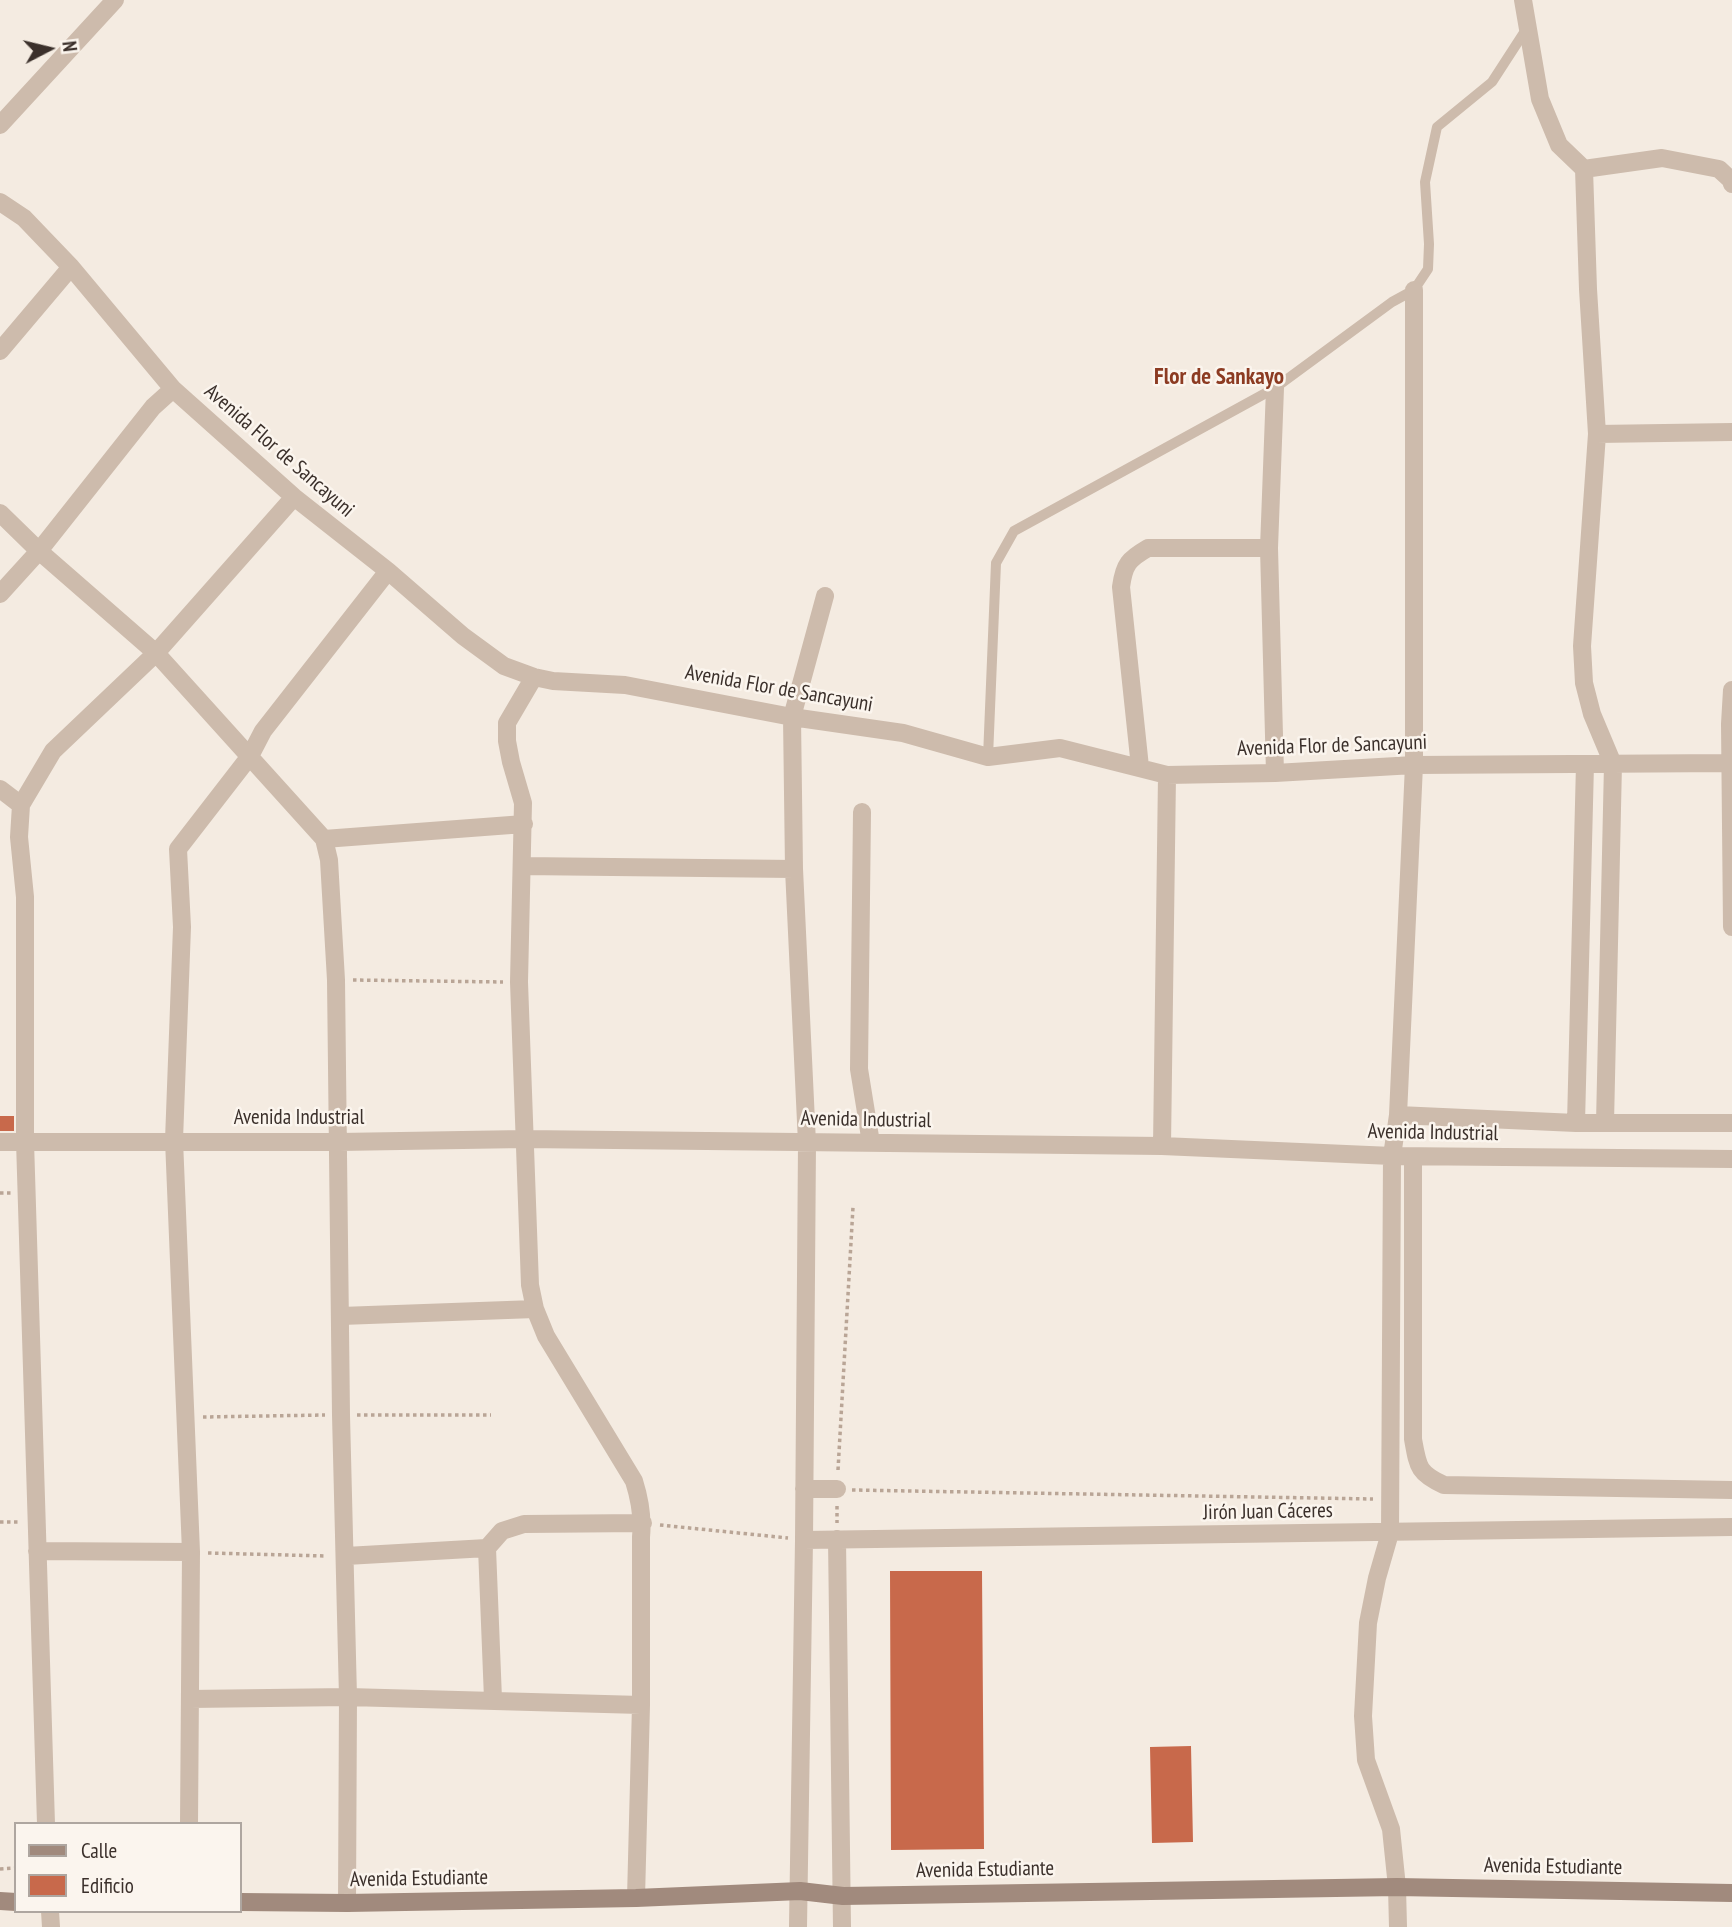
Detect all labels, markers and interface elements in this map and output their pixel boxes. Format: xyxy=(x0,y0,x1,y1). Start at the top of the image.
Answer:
north arrow xyxy=(14,14,84,84)
text: N xyxy=(57,40,82,53)
district label: Flor de Sankayo xyxy=(1154,363,1284,391)
street label: Avenida Flor de Sancayuni xyxy=(199,379,359,523)
street label: Avenida Flor de Sancayuni xyxy=(683,660,875,718)
street label: Avenida Flor de Sancayuni xyxy=(1237,730,1427,762)
street label: Avenida Industrial xyxy=(234,1105,364,1131)
street label: Avenida Industrial xyxy=(800,1106,932,1134)
street label: Avenida Industrial xyxy=(1367,1119,1499,1147)
street label: Jirón Juan Cáceres xyxy=(1203,1498,1333,1526)
legend xyxy=(14,1822,242,1913)
text: Calle xyxy=(81,1837,117,1864)
street label: Avenida Estudiante xyxy=(1484,1853,1622,1881)
street label: Avenida Estudiante xyxy=(916,1856,1054,1884)
street label: Avenida Estudiante xyxy=(350,1865,488,1893)
text: Edificio xyxy=(81,1872,134,1899)

